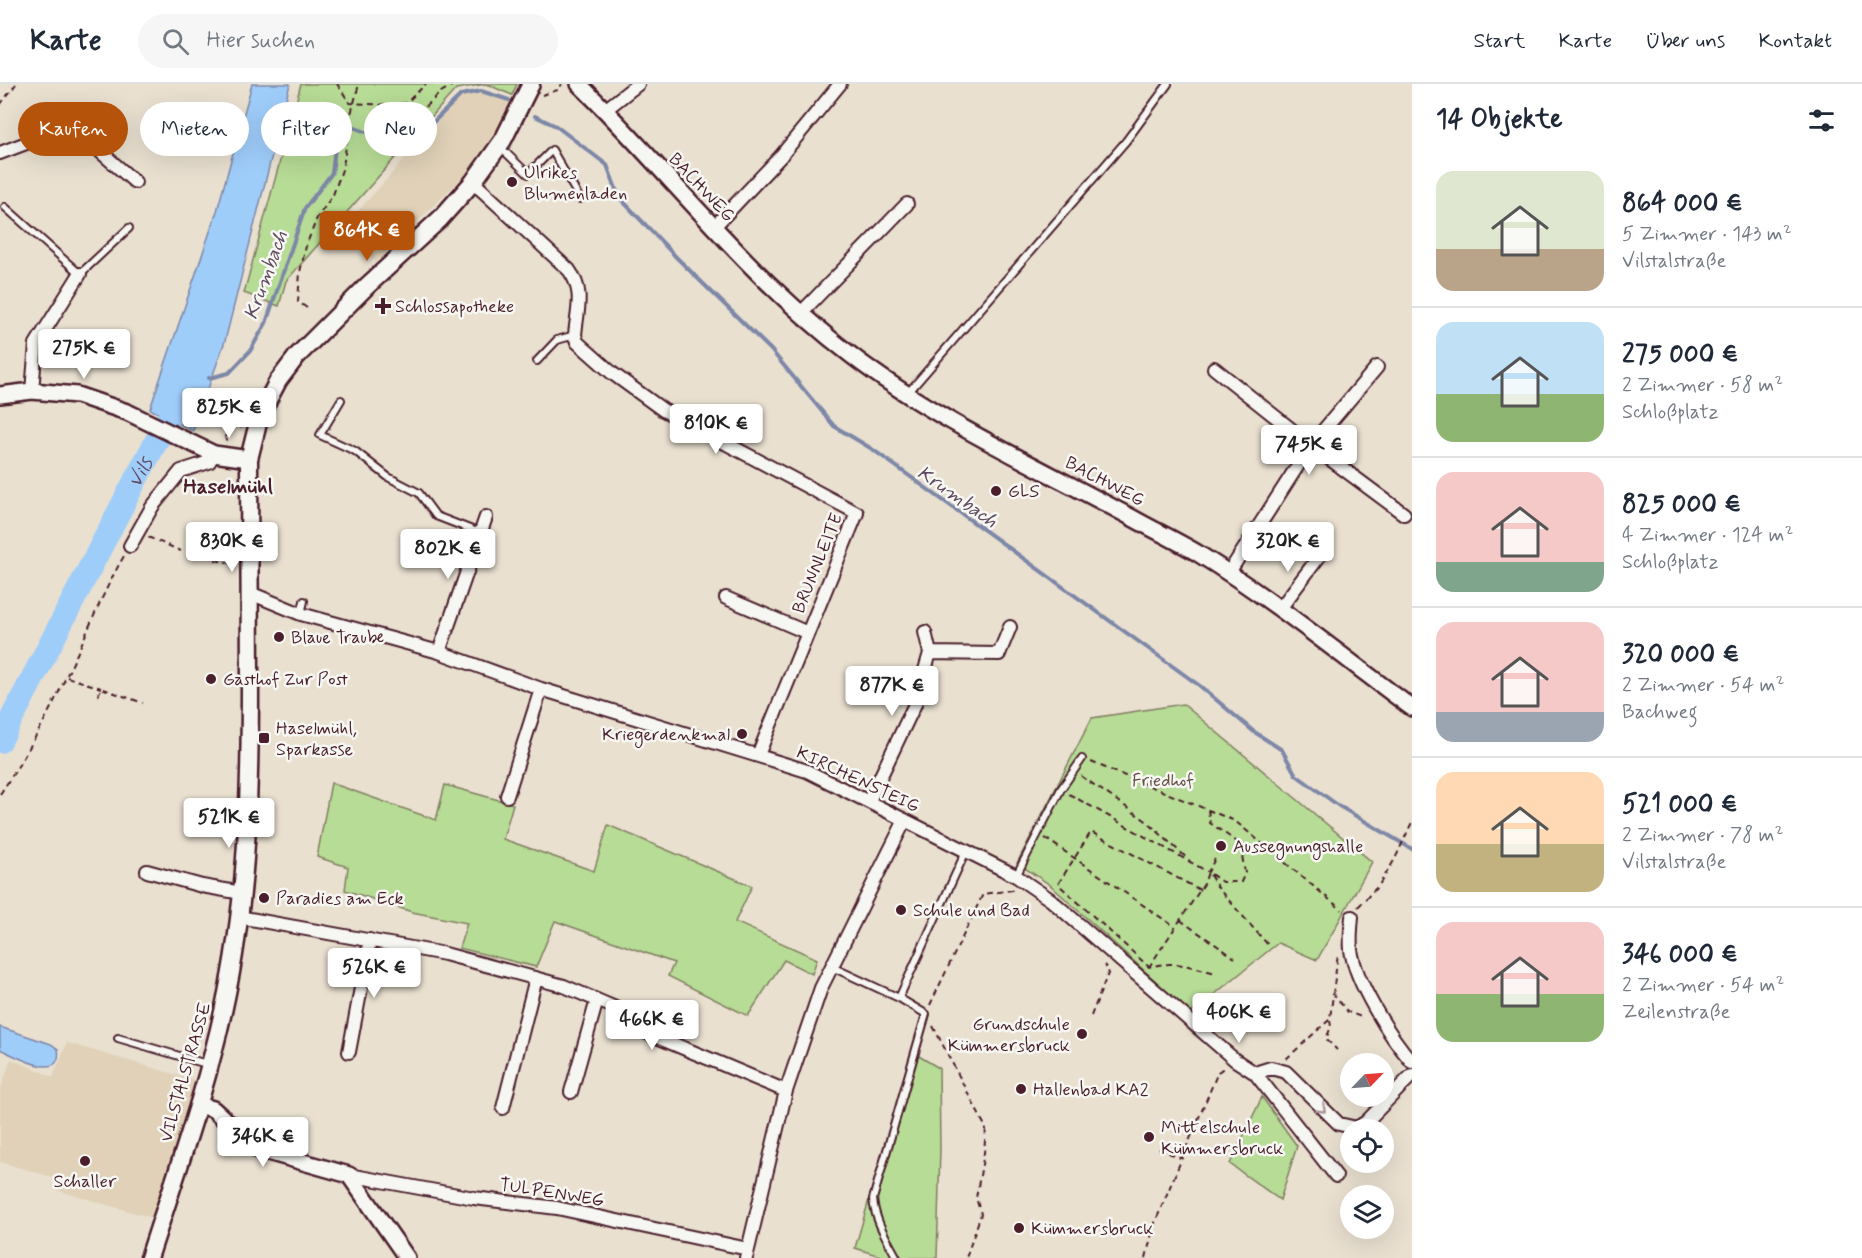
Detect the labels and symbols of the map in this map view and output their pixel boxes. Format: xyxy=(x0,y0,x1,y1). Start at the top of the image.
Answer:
street label: BACHWEG xyxy=(663,148,740,228)
place label: Ulrikes Blumenladen xyxy=(524,161,627,206)
marker: Ulrikes Blumenladen xyxy=(505,175,519,189)
pin: 864K € xyxy=(318,211,416,262)
water label: Krumbach xyxy=(238,227,295,324)
place label: Schlossapotheke xyxy=(395,295,514,319)
marker: Schlossapotheke xyxy=(376,299,390,313)
pin: 275K € xyxy=(35,329,133,380)
pin: 825K € xyxy=(180,388,278,439)
pin: 810K € xyxy=(667,404,765,455)
pin: 745K € xyxy=(1260,425,1358,476)
water label: Vils xyxy=(122,451,161,492)
street label: BACHWEG xyxy=(1061,451,1148,513)
water label: Krumbach xyxy=(911,460,1003,535)
district label: Haselmühl xyxy=(183,473,273,501)
place label: GLS xyxy=(1008,480,1039,504)
marker: GLS xyxy=(989,484,1003,498)
street label: BRUNNLEITE xyxy=(787,510,849,617)
pin: 830K € xyxy=(183,522,281,573)
pin: 320K € xyxy=(1239,522,1337,573)
pin: 802K € xyxy=(399,529,497,580)
place label: Blaue Traube xyxy=(291,626,384,650)
marker: Blaue Traube xyxy=(272,630,286,644)
pin: 877K € xyxy=(843,666,941,717)
place label: Gasthof Zur Post xyxy=(223,668,348,692)
marker: Gasthof Zur Post xyxy=(204,672,218,686)
place label: Haselmühl, Sparkasse xyxy=(276,717,357,762)
place label: Kriegerdenkmal xyxy=(602,723,730,748)
marker: Kriegerdenkmal xyxy=(735,727,749,741)
marker: Haselmühl, Sparkasse xyxy=(257,731,271,745)
street label: KIRCHENSTEIG xyxy=(792,741,923,819)
park label: Friedhof xyxy=(1132,769,1194,793)
pin: 521K € xyxy=(180,798,278,849)
place label: Aussegnungshalle xyxy=(1233,835,1363,860)
marker: Aussegnungshalle xyxy=(1214,839,1228,853)
place label: Paradies am Eck xyxy=(276,887,404,911)
marker: Paradies am Eck xyxy=(257,891,271,905)
place label: Schule und Bad xyxy=(913,899,1030,923)
marker: Schule und Bad xyxy=(894,903,908,917)
pin: 526K € xyxy=(325,948,423,999)
pin: 406K € xyxy=(1190,993,1288,1044)
street label: VILSTALSTRASSE xyxy=(155,999,217,1145)
pin: 466K € xyxy=(603,1000,701,1051)
place label: Grundschule Kümmersbruck xyxy=(948,1013,1070,1058)
marker: Grundschule Kümmersbruck xyxy=(1075,1027,1089,1041)
north arrow xyxy=(1340,1053,1394,1107)
place label: Hallenbad KA2 xyxy=(1033,1078,1149,1102)
marker: Hallenbad KA2 xyxy=(1014,1082,1028,1096)
one-way arrow xyxy=(1315,1101,1326,1112)
place label: Mittelschule Kümmersbruck xyxy=(1161,1116,1283,1161)
pin: 346K € xyxy=(214,1117,312,1168)
marker: Mittelschule Kümmersbruck xyxy=(1142,1130,1156,1144)
marker: Schaller xyxy=(78,1154,92,1168)
place label: Schaller xyxy=(54,1170,117,1194)
street label: TULPENWEG xyxy=(498,1173,606,1213)
place label: Kümmersbruck xyxy=(1031,1217,1153,1241)
marker: Kümmersbruck xyxy=(1012,1221,1026,1235)

